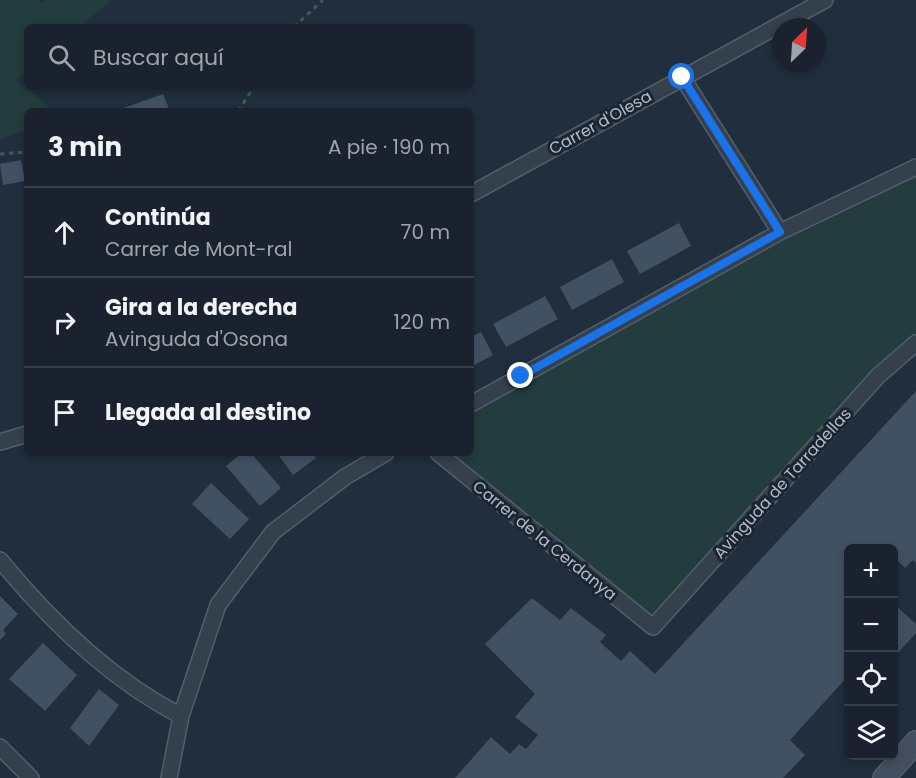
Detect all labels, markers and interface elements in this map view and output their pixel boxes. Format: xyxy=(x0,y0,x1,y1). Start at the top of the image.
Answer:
north arrow xyxy=(772,18,826,72)
search box xyxy=(24,24,474,90)
icon: search xyxy=(45,41,78,74)
text: Buscar aquí xyxy=(93,42,224,73)
route start xyxy=(668,63,694,89)
street label: Carrer d'Olesa xyxy=(545,85,656,160)
text: 3 min xyxy=(48,129,122,165)
text: A pie · 190 m xyxy=(328,133,450,161)
text: Continúa xyxy=(105,202,211,233)
icon: ahead xyxy=(48,216,81,249)
text: 70 m xyxy=(401,218,450,246)
text: Carrer de Mont-ral xyxy=(105,235,292,263)
text: Gira a la derecha xyxy=(105,292,298,323)
icon: right xyxy=(48,306,81,339)
text: 120 m xyxy=(394,308,450,336)
text: Avinguda d'Osona xyxy=(105,325,288,353)
route end xyxy=(507,362,533,388)
icon: arrive xyxy=(48,396,81,429)
text: Llegada al destino xyxy=(105,397,311,428)
street label: Avinguda de Tarradellas xyxy=(708,403,856,564)
street label: Carrer de la Cerdanya xyxy=(468,475,622,606)
map controls xyxy=(844,544,898,760)
button: + xyxy=(844,544,898,598)
button: − xyxy=(844,598,898,652)
button: locate xyxy=(844,652,898,706)
button: layers xyxy=(844,706,898,760)

